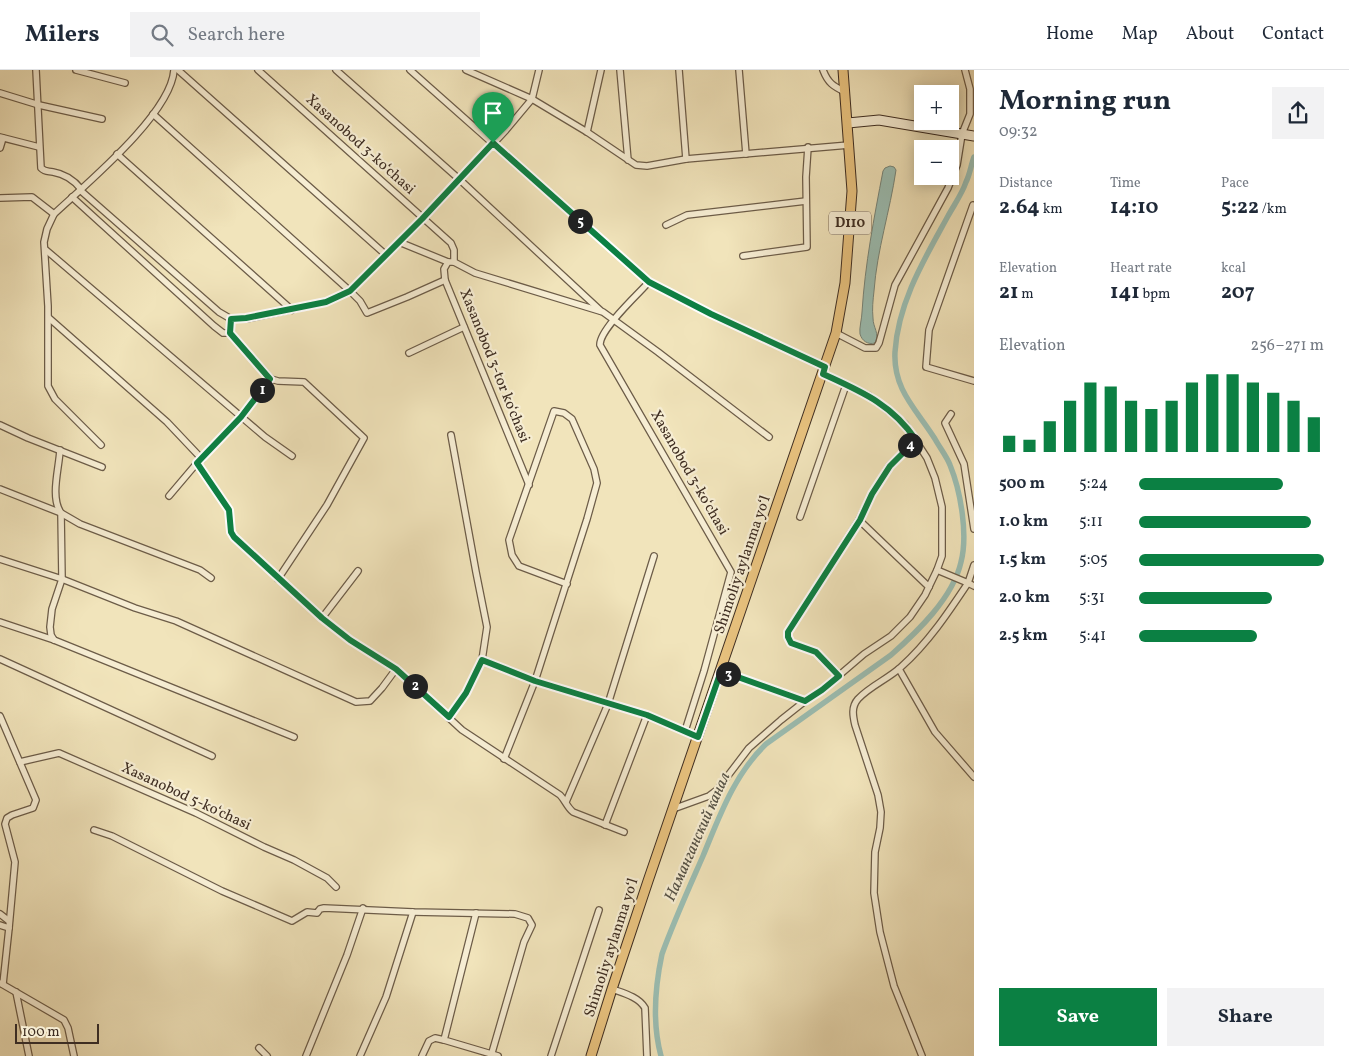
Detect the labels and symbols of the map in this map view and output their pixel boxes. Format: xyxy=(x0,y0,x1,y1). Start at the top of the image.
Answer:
street label: Xasanobod 3-koʻchasi xyxy=(301,90,419,200)
pin xyxy=(472,92,514,143)
pin: 5 xyxy=(568,208,592,234)
road number: D110 xyxy=(829,212,871,234)
street label: Xasanobod 3-tor koʻchasi xyxy=(454,286,534,446)
pin: 1 xyxy=(250,378,274,402)
street label: Xasanobod 3-koʻchasi xyxy=(645,407,733,539)
pin: 4 xyxy=(898,432,922,458)
street label: Shimoliy aylanma yoʻl xyxy=(709,493,777,637)
pin: 3 xyxy=(716,662,740,686)
pin: 2 xyxy=(402,674,428,698)
street label: Xasanobod 5-koʻchasi xyxy=(118,758,254,836)
water label: Наманганский канал xyxy=(660,769,736,905)
street label: Shimoliy aylanma yoʻl xyxy=(580,876,644,1020)
scale bar xyxy=(15,1021,99,1044)

